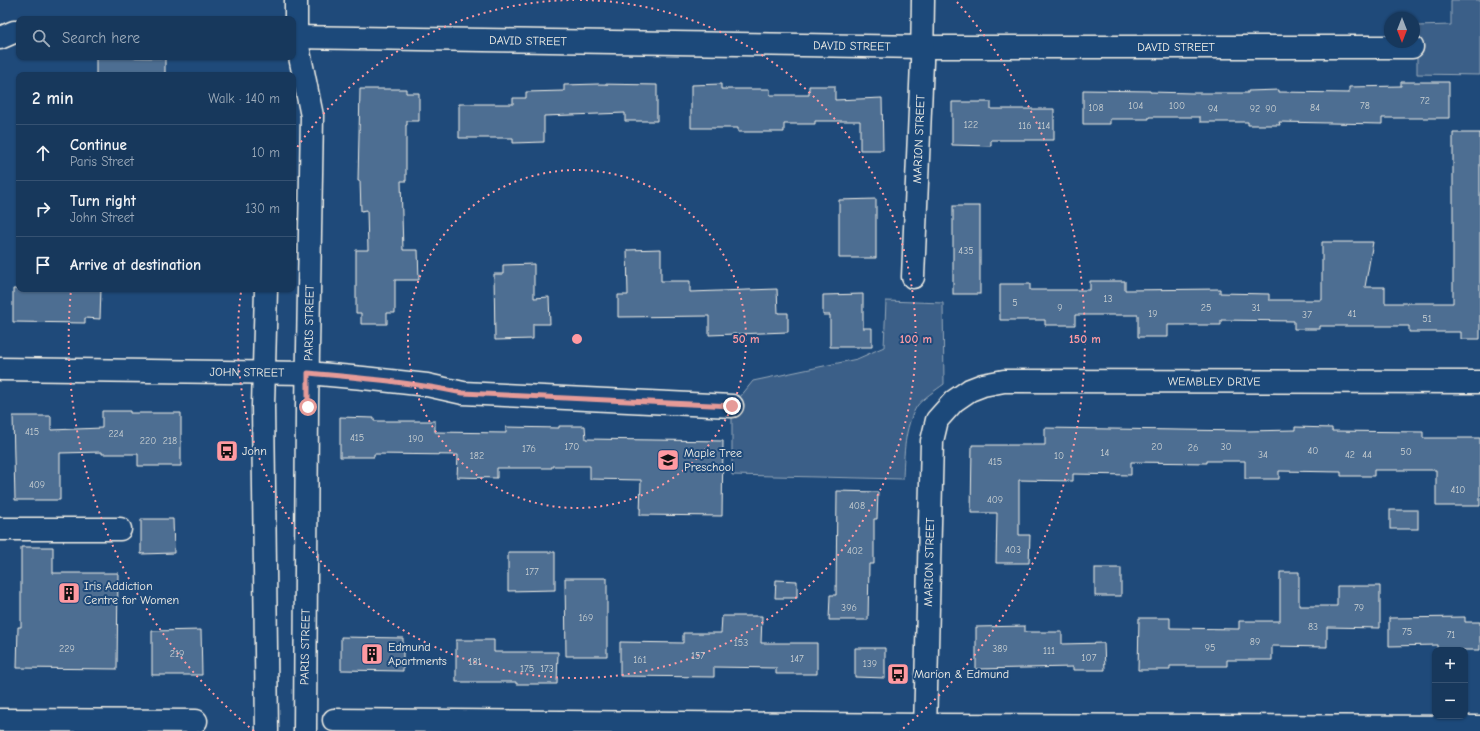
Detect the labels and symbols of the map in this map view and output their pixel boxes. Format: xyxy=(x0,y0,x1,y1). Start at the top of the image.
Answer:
north arrow xyxy=(1384,12,1420,48)
street label: DAVID STREET xyxy=(489,33,568,48)
street label: DAVID STREET xyxy=(813,38,892,53)
street label: DAVID STREET xyxy=(1137,40,1215,54)
street label: MARION STREET xyxy=(910,94,928,184)
house number: 72 xyxy=(1420,95,1430,107)
house number: 104 xyxy=(1129,100,1144,112)
house number: 100 xyxy=(1169,100,1185,112)
house number: 78 xyxy=(1360,100,1370,112)
house number: 108 xyxy=(1088,102,1104,114)
house number: 84 xyxy=(1310,102,1320,114)
house number: 94 xyxy=(1208,103,1218,115)
house number: 92 xyxy=(1250,103,1260,115)
house number: 90 xyxy=(1265,103,1277,115)
house number: 122 xyxy=(964,119,978,131)
house number: 116 xyxy=(1018,120,1032,132)
house number: 114 xyxy=(1038,120,1051,132)
house number: 435 xyxy=(958,245,974,257)
street label: PARIS STREET xyxy=(301,284,317,361)
house number: 13 xyxy=(1103,293,1113,305)
house number: 5 xyxy=(1012,297,1018,309)
house number: 9 xyxy=(1057,302,1063,314)
house number: 25 xyxy=(1201,302,1211,314)
house number: 31 xyxy=(1251,302,1261,314)
house number: 19 xyxy=(1148,308,1158,320)
house number: 41 xyxy=(1348,308,1356,320)
house number: 37 xyxy=(1302,309,1312,321)
house number: 51 xyxy=(1422,313,1432,325)
centre of rings xyxy=(570,332,584,346)
text: 50 m xyxy=(732,332,760,346)
text: 100 m xyxy=(900,332,932,346)
text: 150 m xyxy=(1069,332,1101,346)
street label: JOHN STREET xyxy=(210,365,285,380)
street label: WEMBLEY DRIVE xyxy=(1168,374,1260,389)
route end xyxy=(723,397,741,415)
route start xyxy=(299,398,317,416)
house number: 415 xyxy=(25,426,39,438)
house number: 224 xyxy=(108,428,124,440)
house number: 415 xyxy=(350,432,364,444)
house number: 190 xyxy=(408,433,424,445)
house number: 220 xyxy=(140,435,156,447)
house number: 218 xyxy=(163,435,177,447)
bus stop icon: John xyxy=(214,438,240,464)
house number: 170 xyxy=(565,441,579,453)
house number: 20 xyxy=(1151,441,1163,453)
house number: 30 xyxy=(1220,441,1232,453)
house number: 26 xyxy=(1188,442,1198,454)
house number: 176 xyxy=(522,443,536,455)
place label: John xyxy=(242,444,267,458)
house number: 40 xyxy=(1308,445,1318,457)
place label: Maple Tree Preschool xyxy=(684,446,742,474)
house number: 50 xyxy=(1400,446,1412,458)
school or university icon: Maple Tree Preschool xyxy=(655,447,681,473)
house number: 14 xyxy=(1101,447,1110,459)
house number: 34 xyxy=(1258,449,1268,461)
house number: 42 xyxy=(1345,449,1355,461)
house number: 44 xyxy=(1362,449,1372,461)
house number: 182 xyxy=(470,450,484,462)
house number: 10 xyxy=(1054,450,1064,462)
house number: 415 xyxy=(988,456,1002,468)
house number: 409 xyxy=(29,479,45,491)
house number: 410 xyxy=(1451,484,1465,496)
house number: 409 xyxy=(987,494,1003,506)
house number: 408 xyxy=(849,500,865,512)
street label: MARION STREET xyxy=(921,517,937,607)
house number: 403 xyxy=(1005,544,1021,556)
house number: 402 xyxy=(847,545,863,557)
house number: 177 xyxy=(525,566,539,578)
place label: Iris Addiction Centre for Women xyxy=(84,579,179,607)
building icon: Iris Addiction Centre for Women xyxy=(56,580,82,606)
house number: 396 xyxy=(841,602,857,614)
house number: 79 xyxy=(1354,602,1364,614)
street label: PARIS STREET xyxy=(297,608,313,685)
house number: 169 xyxy=(579,612,593,624)
house number: 83 xyxy=(1308,621,1318,633)
house number: 75 xyxy=(1402,626,1412,638)
house number: 71 xyxy=(1447,629,1455,641)
house number: 89 xyxy=(1250,636,1260,648)
house number: 153 xyxy=(734,637,748,649)
place label: Edmund Apartments xyxy=(388,640,447,668)
building icon: Edmund Apartments xyxy=(359,641,385,667)
house number: 95 xyxy=(1205,642,1215,654)
house number: 229 xyxy=(59,643,75,655)
house number: 389 xyxy=(992,643,1008,655)
house number: 111 xyxy=(1043,645,1055,657)
house number: 219 xyxy=(170,648,184,660)
house number: 157 xyxy=(691,650,705,662)
house number: 107 xyxy=(1082,652,1097,664)
house number: 147 xyxy=(790,653,804,665)
house number: 161 xyxy=(633,654,647,666)
house number: 181 xyxy=(468,656,482,668)
house number: 139 xyxy=(863,658,877,670)
bus stop icon: Marion & Edmund xyxy=(885,661,911,687)
house number: 175 xyxy=(520,663,534,675)
house number: 173 xyxy=(540,663,554,675)
place label: Marion & Edmund xyxy=(914,667,1009,681)

